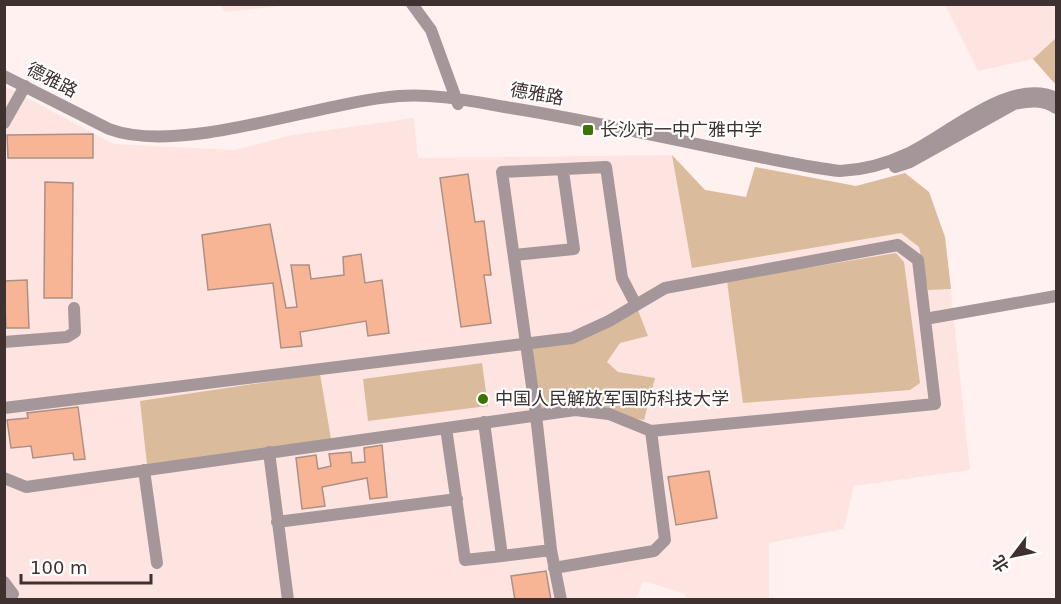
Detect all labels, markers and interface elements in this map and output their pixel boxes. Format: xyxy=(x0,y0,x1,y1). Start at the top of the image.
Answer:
street label: 德雅路 xyxy=(23,58,81,101)
street label: 德雅路 xyxy=(509,78,565,109)
place label: 长沙市一中广雅中学 xyxy=(600,119,762,140)
marker: 长沙市一中广雅中学 xyxy=(581,123,595,137)
place label: 中国人民解放军国防科技大学 xyxy=(495,388,729,409)
marker: 中国人民解放军国防科技大学 xyxy=(476,392,490,406)
north arrow xyxy=(983,526,1043,586)
scale bar xyxy=(21,547,152,585)
text: 北 xyxy=(988,552,1013,576)
text: 100 m xyxy=(30,557,88,578)

